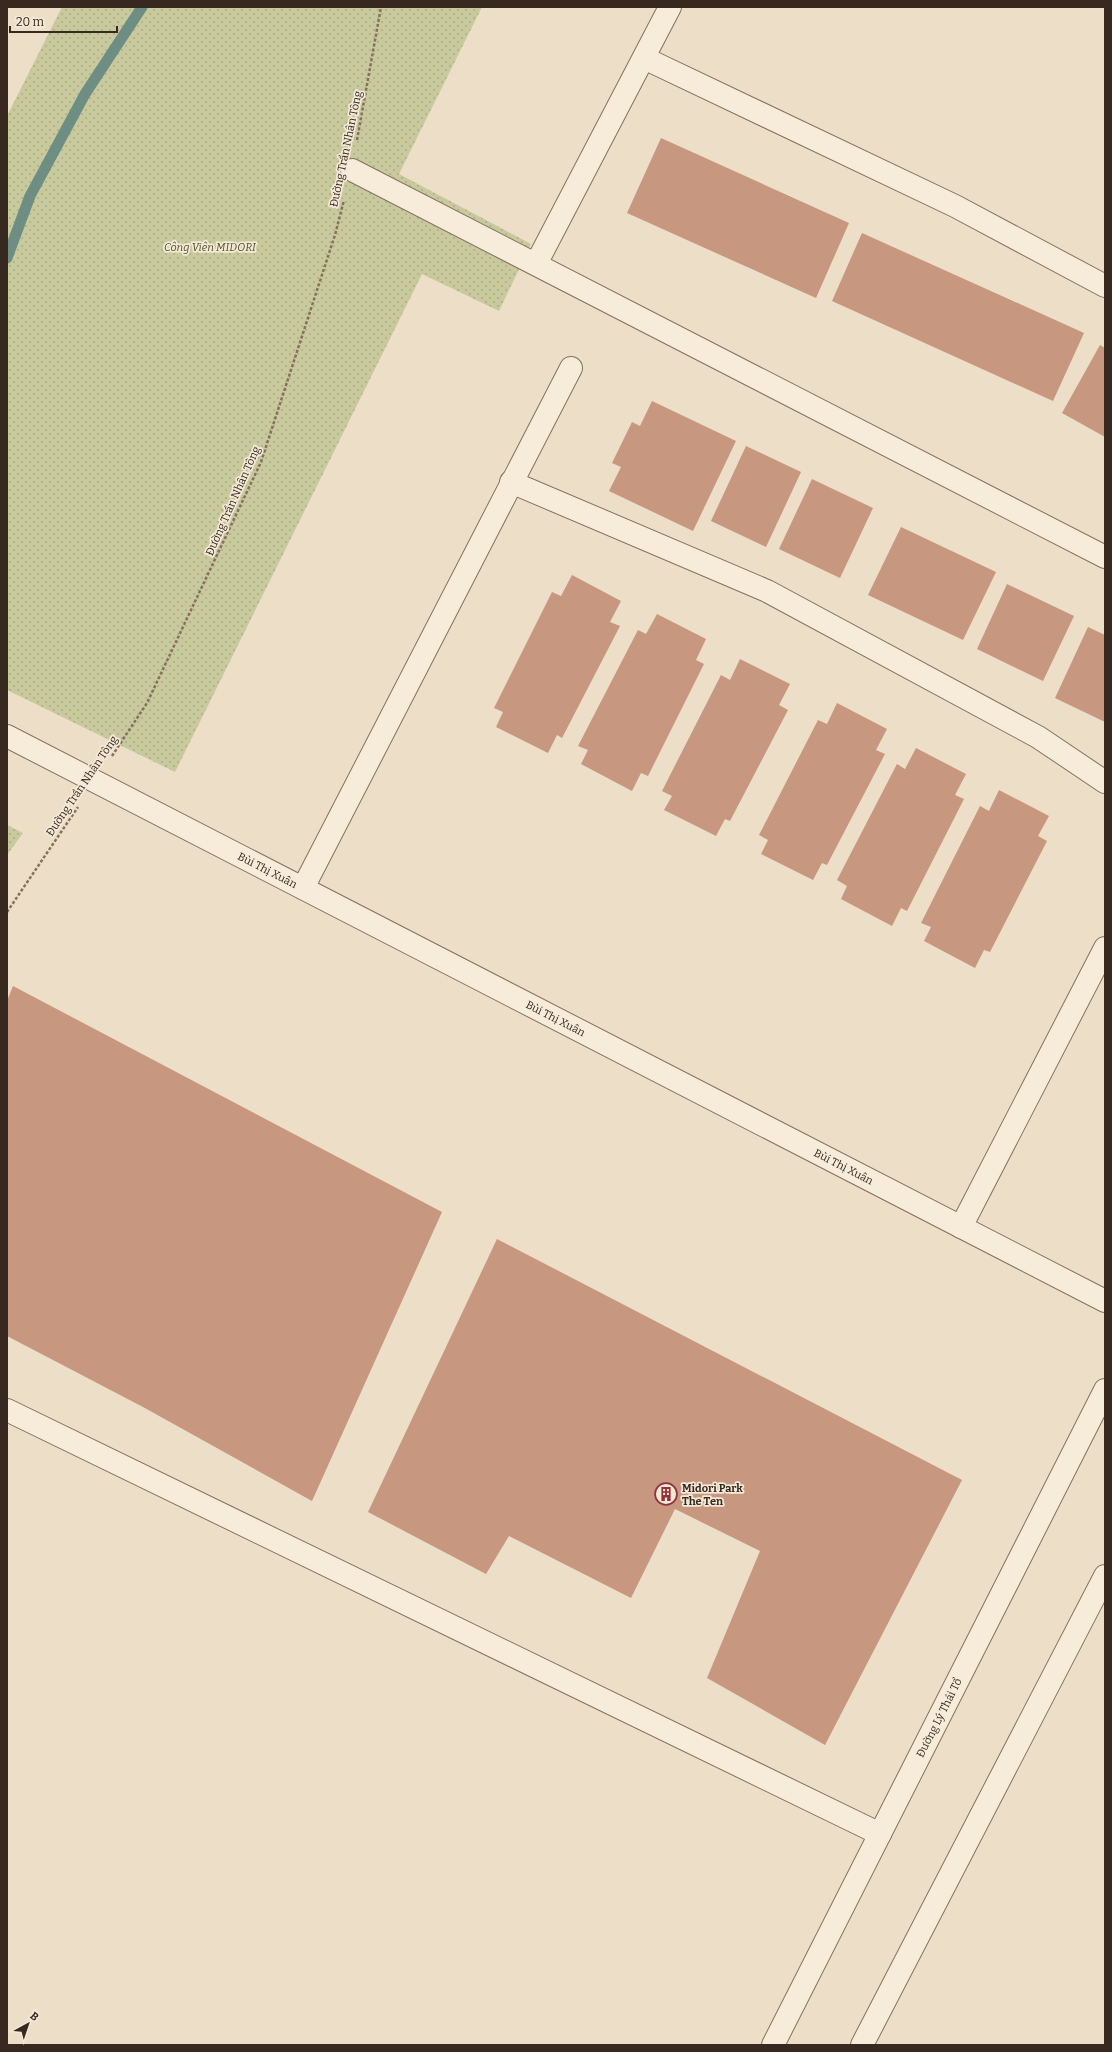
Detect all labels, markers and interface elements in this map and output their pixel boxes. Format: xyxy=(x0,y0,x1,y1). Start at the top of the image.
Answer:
scale bar xyxy=(10,8,117,34)
text: 20 m xyxy=(16,15,45,29)
street label: Đường Trần Nhân Tông xyxy=(326,90,365,208)
park label: Công Viên MIDORI xyxy=(164,241,257,254)
street label: Đường Trần Nhân Tông xyxy=(202,444,263,558)
street label: Đường Trần Nhân Tông xyxy=(43,733,120,839)
street label: Bùi Thị Xuân xyxy=(236,849,299,891)
street label: Bùi Thị Xuân xyxy=(524,998,588,1039)
street label: Bùi Thị Xuân xyxy=(812,1146,876,1187)
building icon: Midori Park The Ten xyxy=(653,1481,679,1507)
place label: Midori Park The Ten xyxy=(682,1482,743,1508)
street label: Đường Lý Thái Tổ xyxy=(913,1676,964,1759)
north arrow xyxy=(8,2004,48,2044)
text: B xyxy=(27,2009,41,2024)

